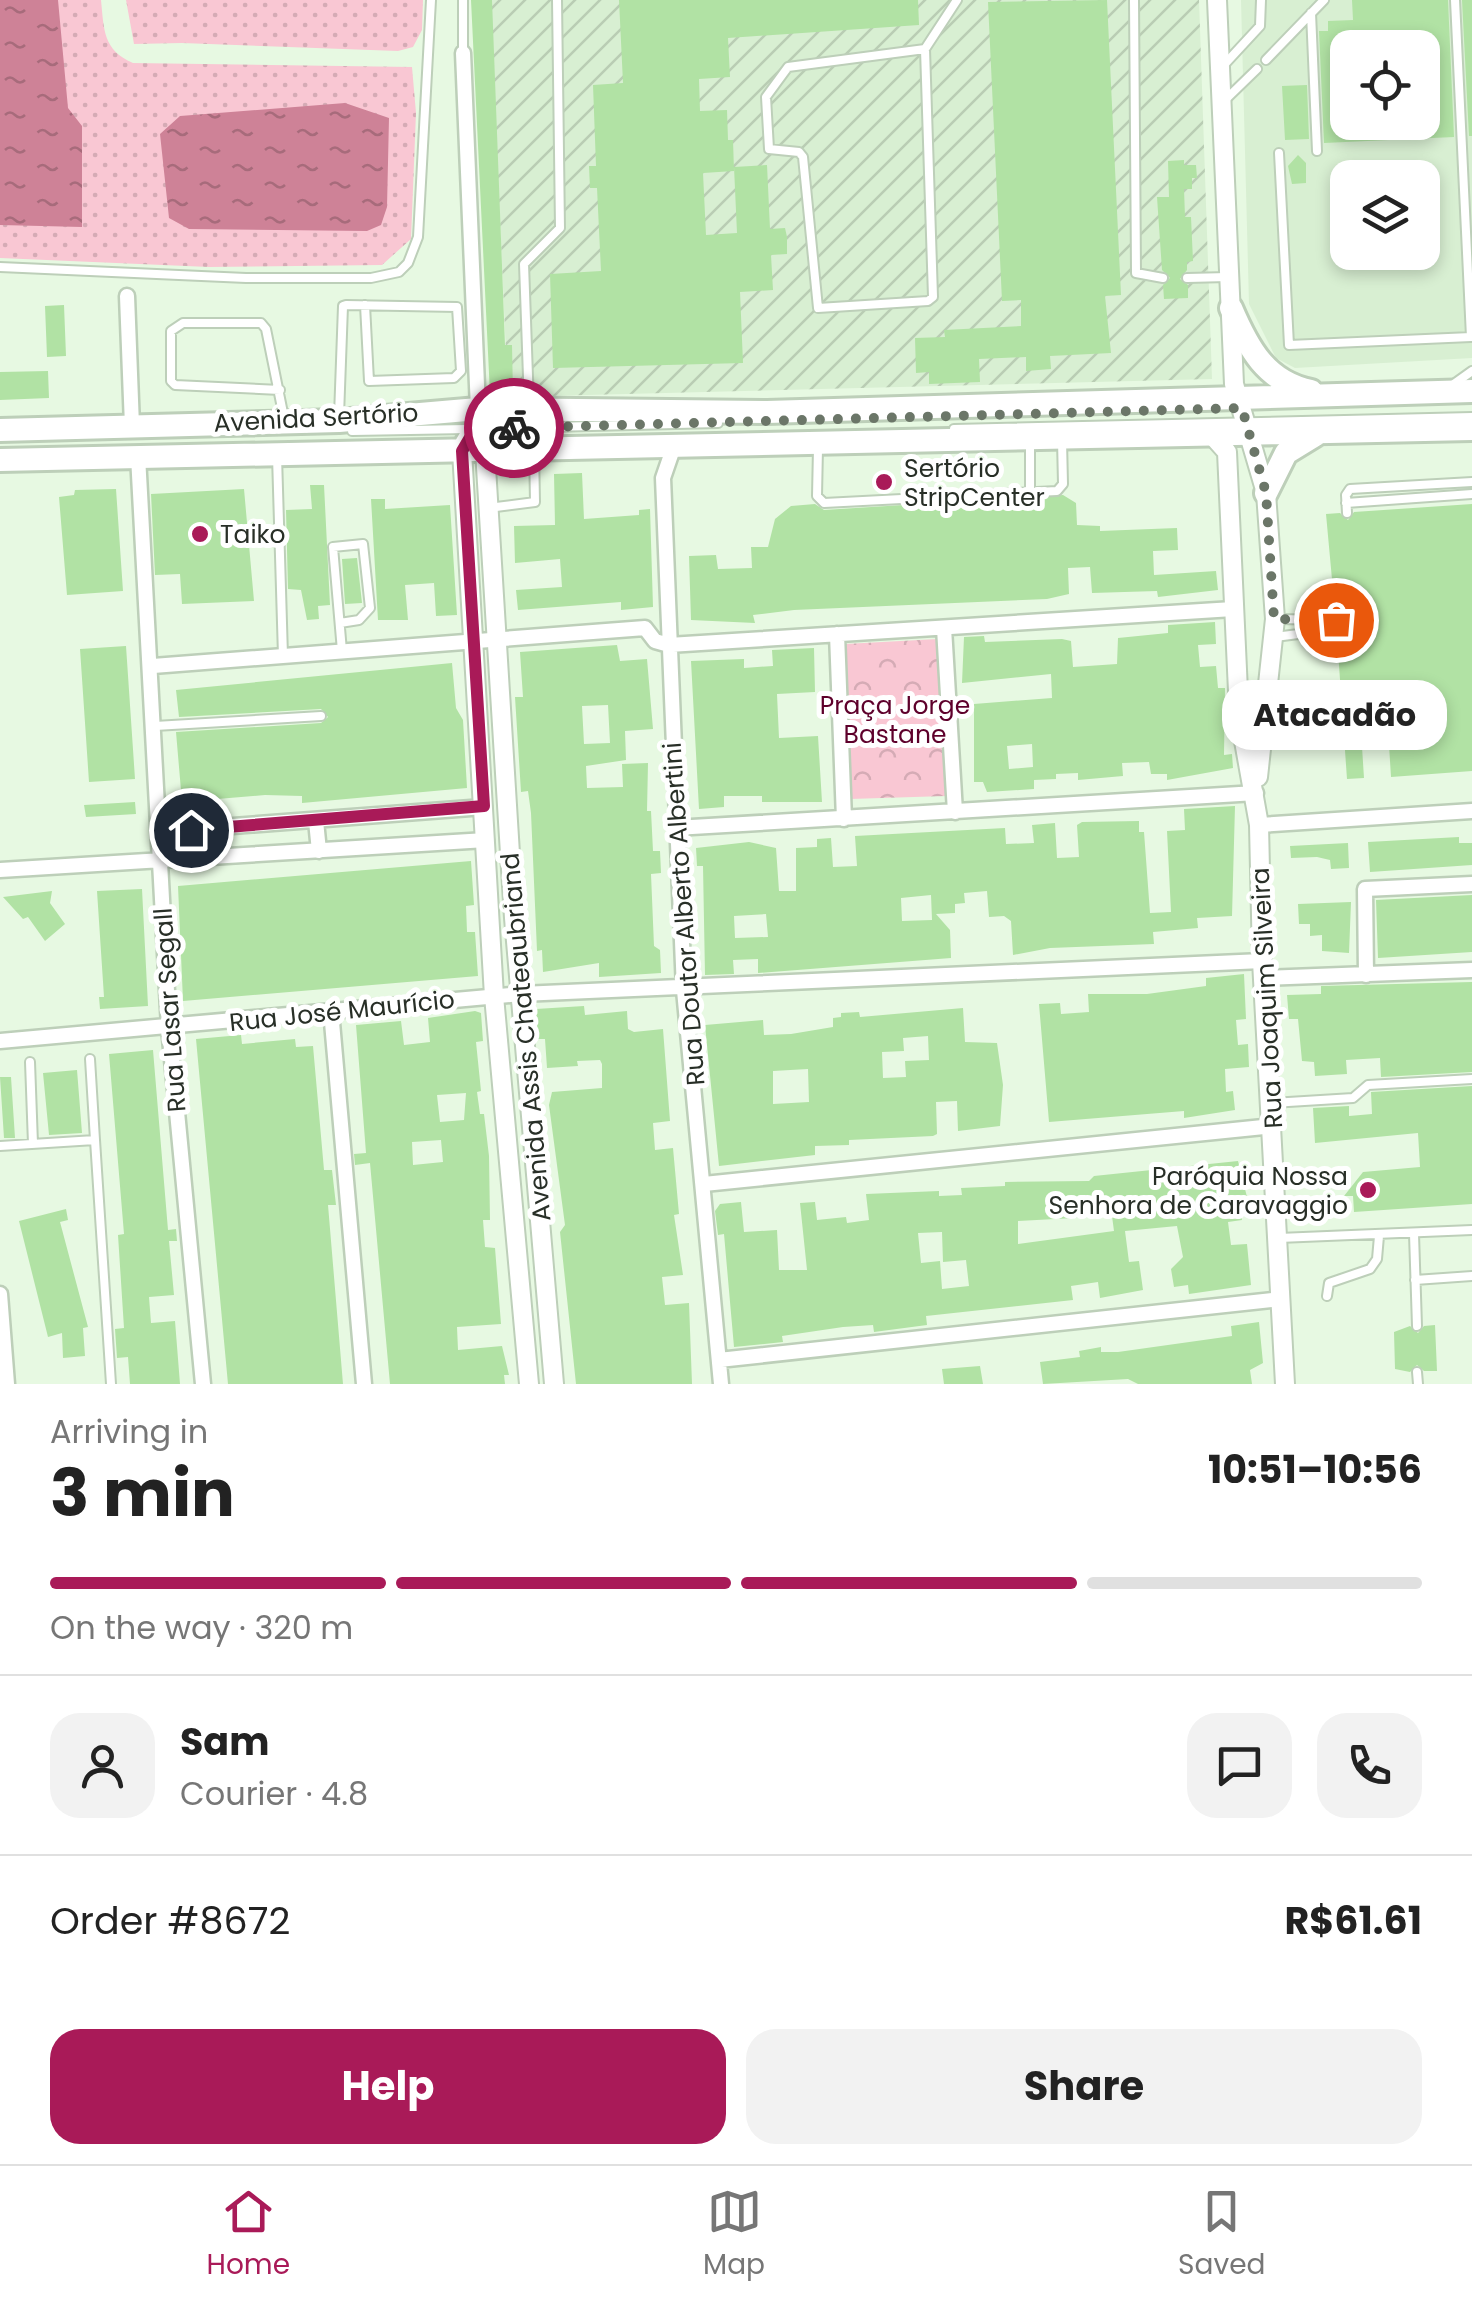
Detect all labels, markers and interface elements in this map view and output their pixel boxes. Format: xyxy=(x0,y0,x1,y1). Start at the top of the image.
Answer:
map controls xyxy=(1330,30,1440,270)
button: locate xyxy=(1330,30,1440,140)
button: layers xyxy=(1330,160,1440,270)
courier xyxy=(464,378,564,478)
street label: Avenida Sertório xyxy=(213,395,419,441)
icon: bike xyxy=(487,401,542,456)
place label: Sertório StripCenter xyxy=(904,451,1045,515)
marker: Sertório StripCenter xyxy=(873,471,895,493)
place label: Taiko xyxy=(220,517,285,552)
marker: Taiko xyxy=(189,523,211,545)
pin xyxy=(1294,578,1379,663)
icon: bag xyxy=(1309,593,1364,648)
callout: Atacadão xyxy=(1224,680,1448,750)
park label: Praça Jorge Bastane xyxy=(820,688,970,752)
text: Atacadão xyxy=(1253,692,1416,737)
street label: Rua Doutor Alberto Albertini xyxy=(655,741,713,1087)
pin xyxy=(149,788,234,873)
icon: home xyxy=(164,803,219,858)
street label: Avenida Assis Chateaubriand xyxy=(492,851,560,1223)
street label: Rua Joaquim Silveira xyxy=(1243,867,1291,1129)
street label: Rua Lasar Segall xyxy=(145,907,195,1113)
street label: Rua José Maurício xyxy=(228,982,456,1040)
place label: Paróquia Nossa Senhora de Caravaggio xyxy=(1049,1159,1348,1223)
marker: Paróquia Nossa Senhora de Caravaggio xyxy=(1357,1179,1379,1201)
text: Arriving in xyxy=(50,1409,208,1454)
text: 10:51–10:56 xyxy=(1208,1443,1422,1496)
text: 3 min xyxy=(50,1448,235,1539)
text: On the way · 320 m xyxy=(50,1605,353,1650)
button: person xyxy=(50,1713,155,1818)
button: chat xyxy=(1187,1713,1292,1818)
button: phone xyxy=(1317,1713,1422,1818)
text: Sam xyxy=(180,1715,269,1768)
text: Courier · 4.8 xyxy=(180,1771,368,1816)
text: Order #8672 xyxy=(50,1894,290,1947)
text: R$61.61 xyxy=(1285,1894,1422,1947)
button: Help xyxy=(50,2029,726,2144)
button: Share xyxy=(746,2029,1422,2144)
tab: Home xyxy=(207,2184,290,2286)
tab: Map xyxy=(703,2184,765,2286)
tab: Saved xyxy=(1178,2184,1265,2286)

